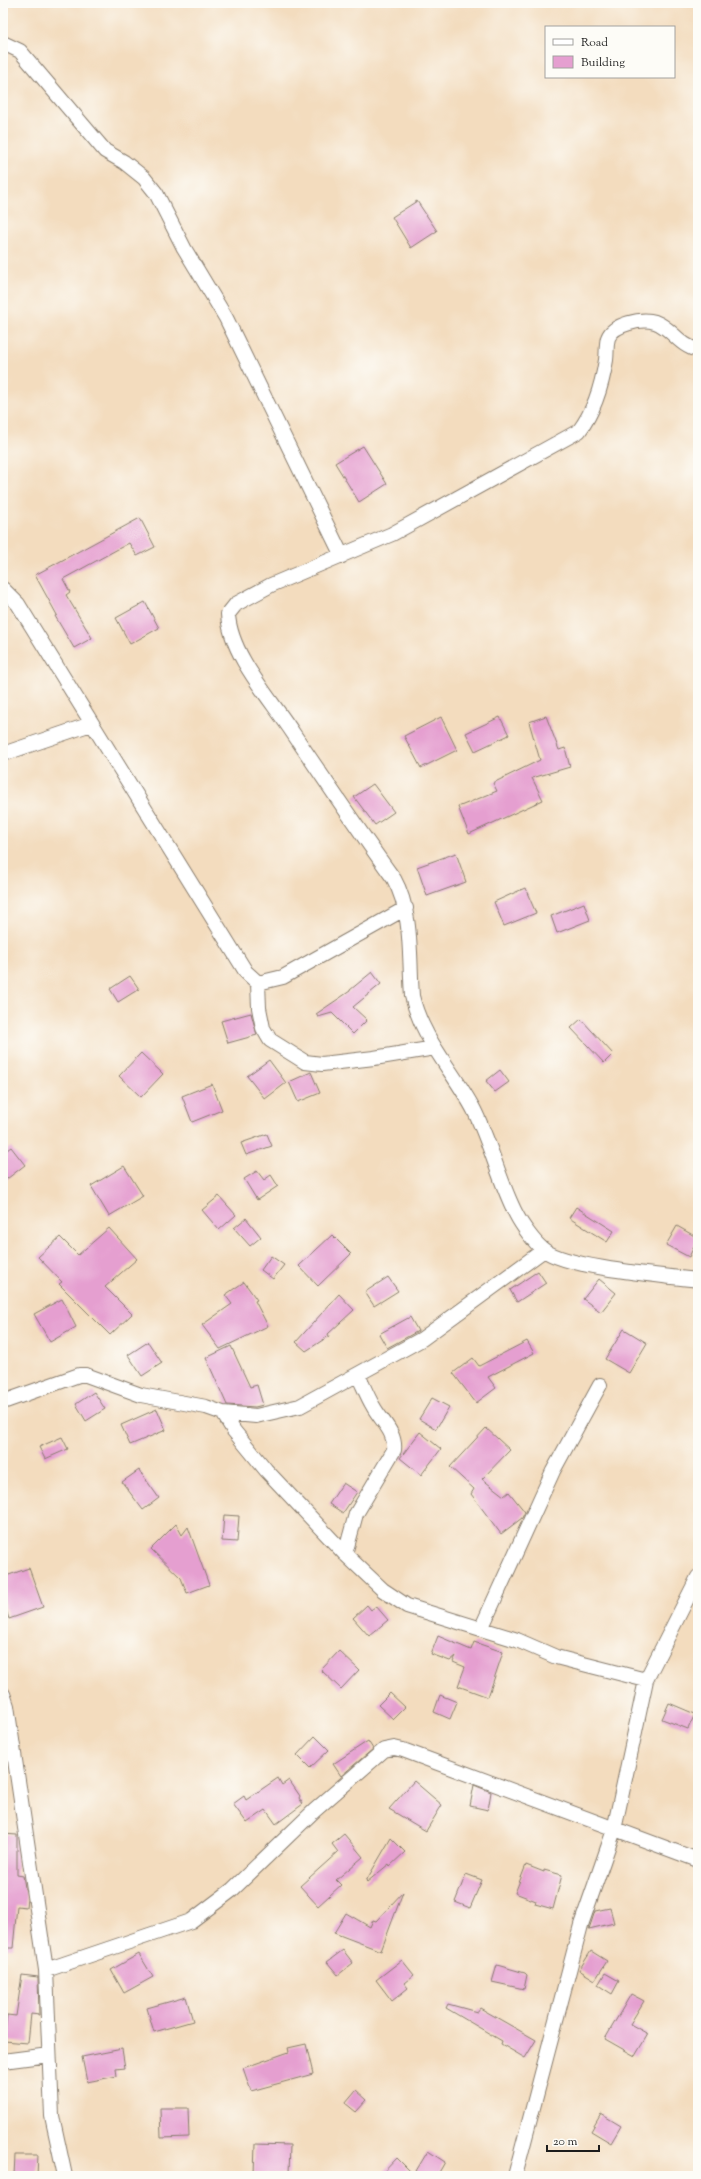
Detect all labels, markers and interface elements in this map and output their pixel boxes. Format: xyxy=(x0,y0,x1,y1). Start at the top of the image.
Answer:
legend xyxy=(545,26,675,78)
text: Road xyxy=(581,34,608,52)
text: Building xyxy=(581,54,625,72)
scale bar xyxy=(547,2127,599,2153)
text: 20 m xyxy=(553,2133,578,2151)

